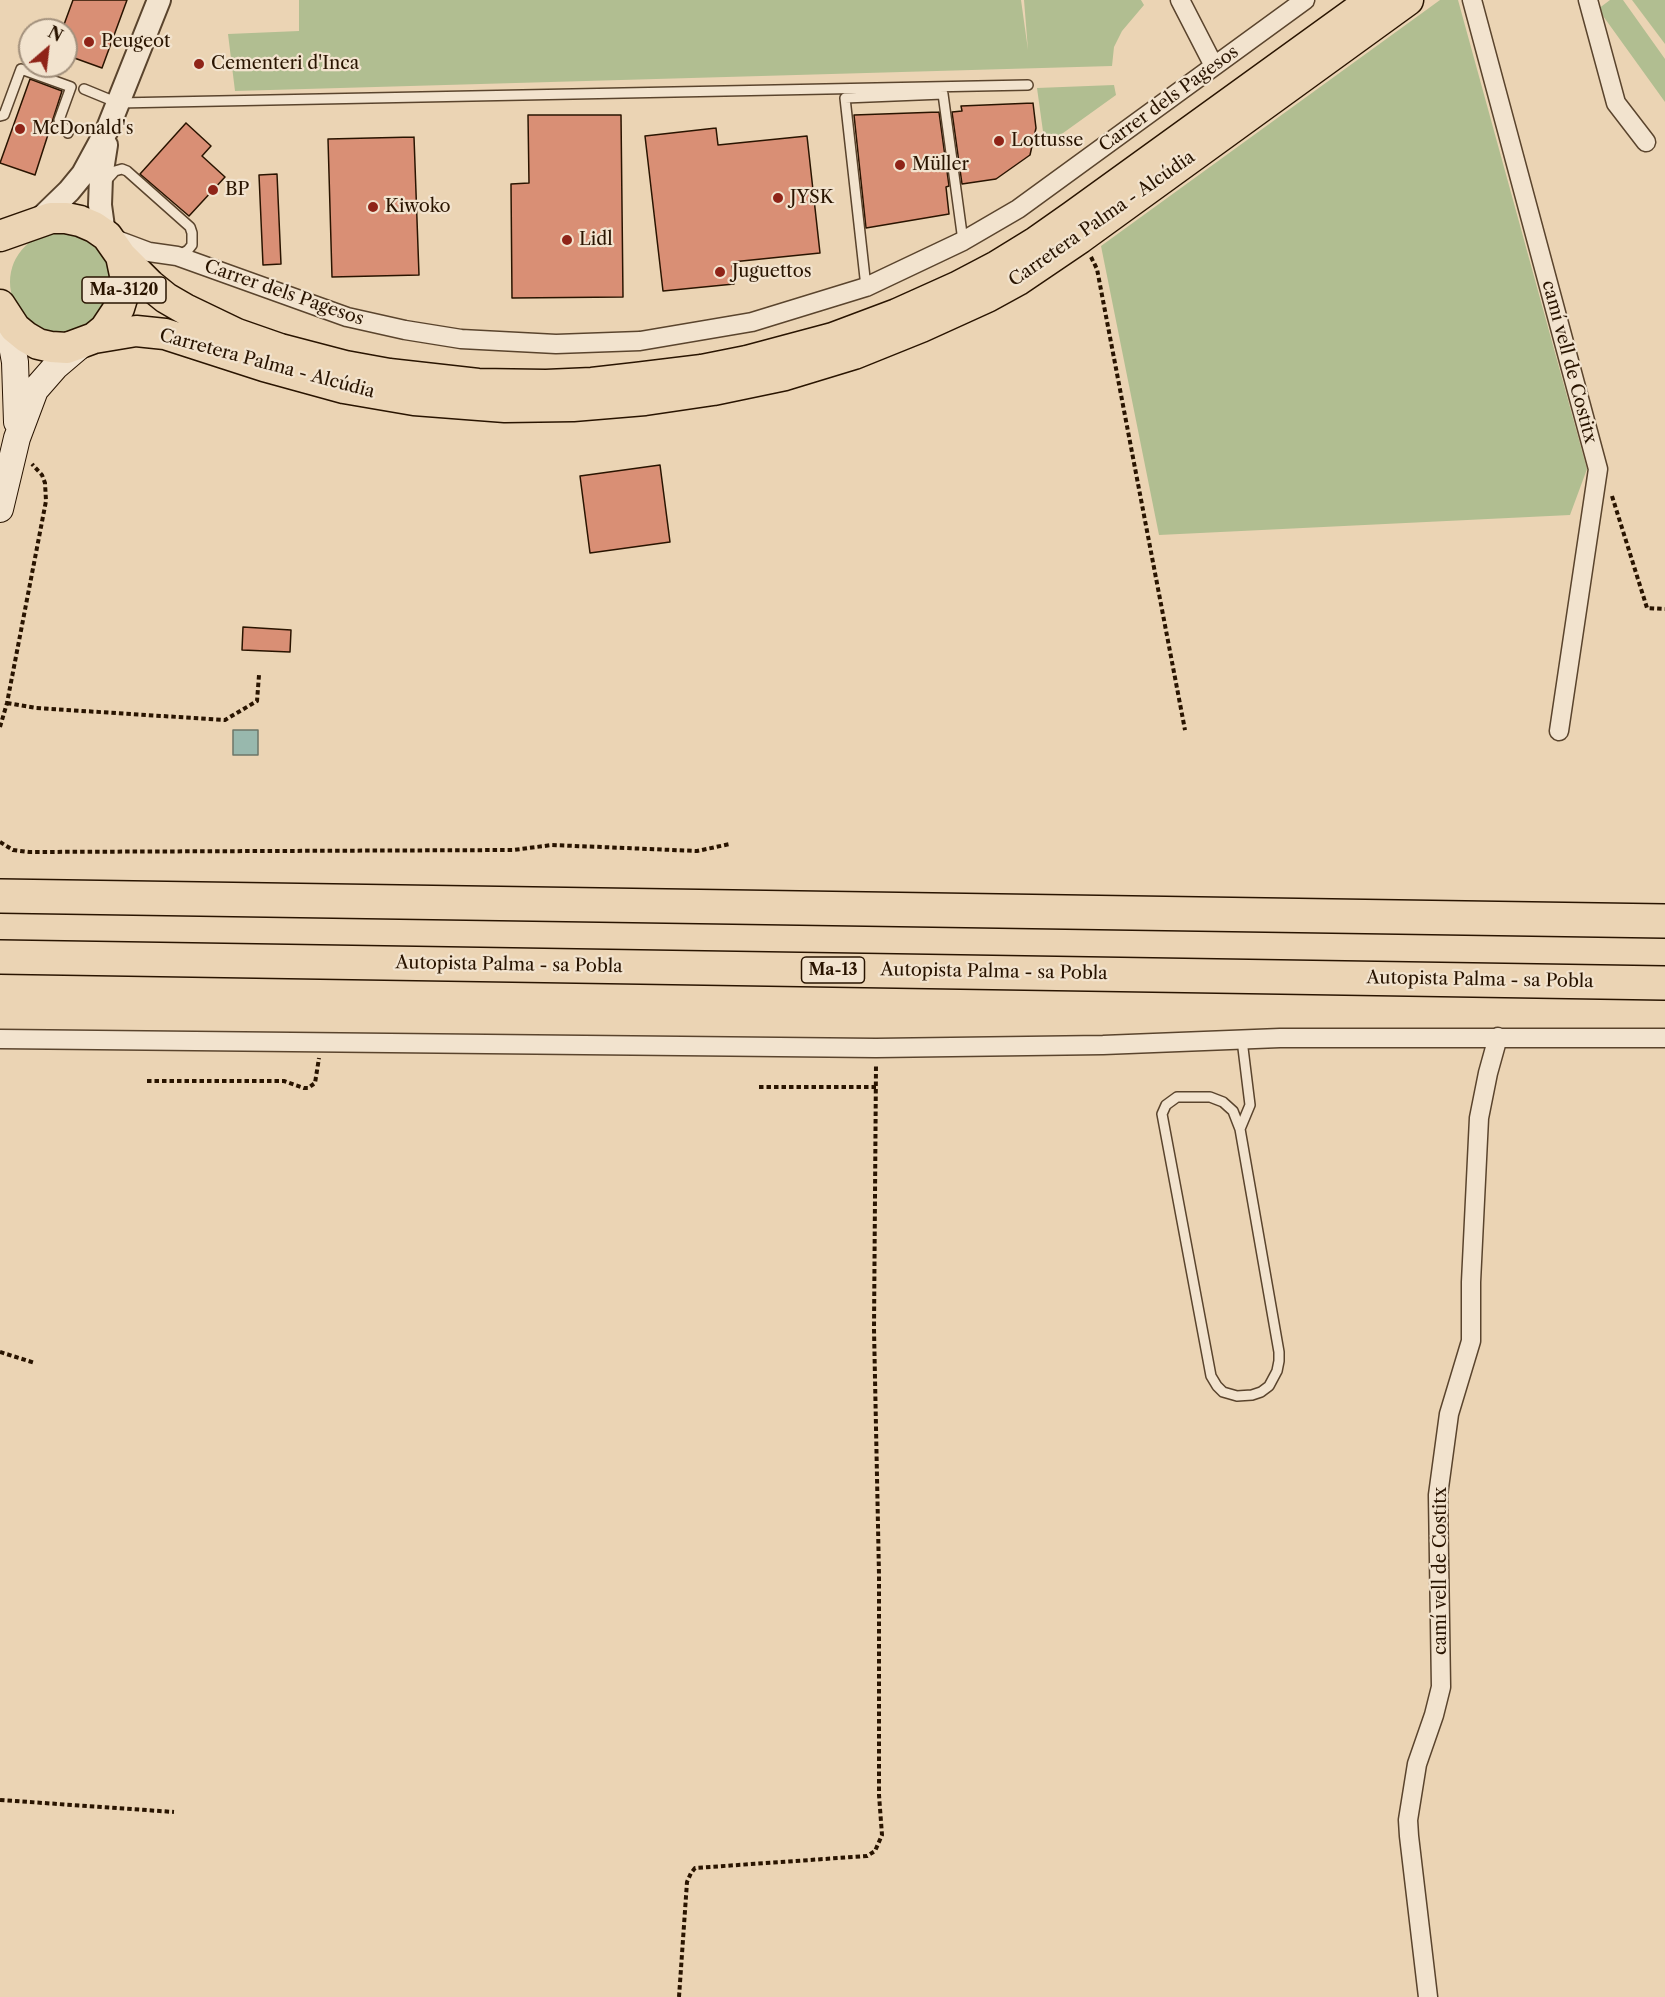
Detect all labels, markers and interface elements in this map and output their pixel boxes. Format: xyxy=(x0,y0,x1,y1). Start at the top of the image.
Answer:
north arrow xyxy=(18,18,78,78)
text: N xyxy=(45,22,66,46)
place label: Peugeot xyxy=(101,31,170,53)
marker: Peugeot xyxy=(82,35,96,49)
street label: Carrer dels Pagesos xyxy=(1095,41,1243,157)
place label: Cementeri d'Inca xyxy=(211,53,359,75)
marker: Cementeri d'Inca xyxy=(192,57,206,71)
place label: McDonald's xyxy=(32,118,133,140)
marker: McDonald's xyxy=(13,122,27,136)
place label: Lottusse xyxy=(1011,130,1083,152)
marker: Lottusse xyxy=(992,134,1006,148)
street label: Carretera Palma - Alcúdia xyxy=(1005,146,1199,292)
place label: Müller xyxy=(912,154,969,176)
marker: Müller xyxy=(893,158,907,172)
place label: BP xyxy=(225,179,249,201)
marker: BP xyxy=(206,183,220,197)
place label: JYSK xyxy=(790,187,834,209)
marker: JYSK xyxy=(771,191,785,205)
place label: Kiwoko xyxy=(385,196,451,218)
marker: Kiwoko xyxy=(366,200,380,214)
place label: Lidl xyxy=(579,229,613,251)
marker: Lidl xyxy=(560,233,574,247)
street label: Carrer dels Pagesos xyxy=(201,256,367,330)
place label: Juguettos xyxy=(732,261,812,283)
marker: Juguettos xyxy=(713,265,727,279)
road number: Ma-3120 xyxy=(82,277,166,303)
street label: camí vell de Costitx xyxy=(1537,278,1601,446)
street label: Carretera Palma - Alcúdia xyxy=(157,325,377,403)
street label: Autopista Palma - sa Pobla xyxy=(395,952,623,978)
road number: Ma-13 xyxy=(802,957,864,983)
street label: Autopista Palma - sa Pobla xyxy=(880,959,1108,985)
street label: Autopista Palma - sa Pobla xyxy=(1366,967,1594,993)
street label: camí vell de Costitx xyxy=(1430,1487,1452,1655)

